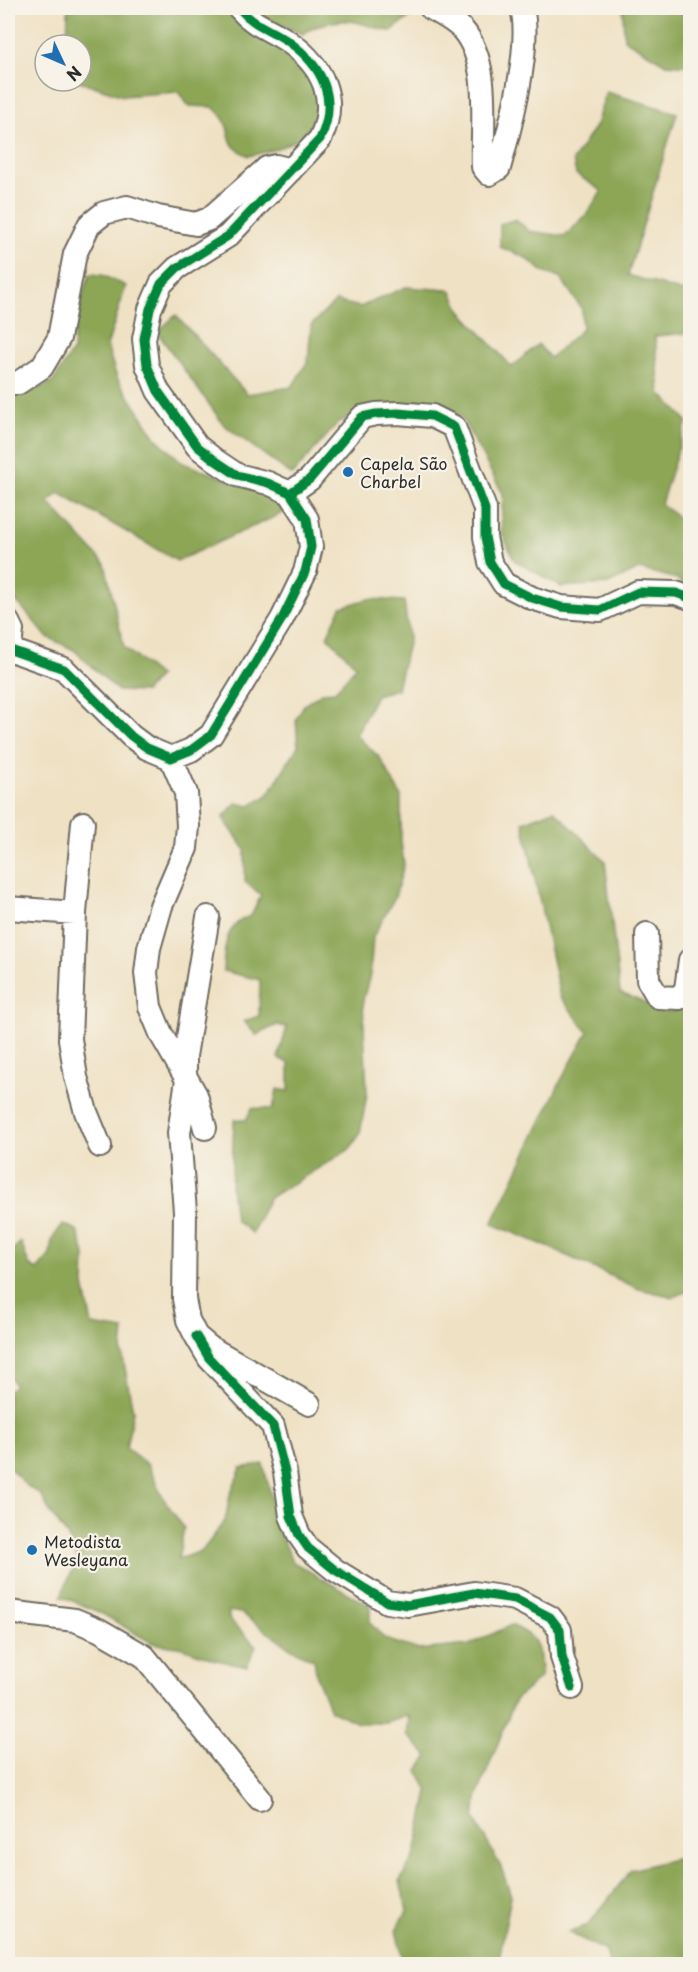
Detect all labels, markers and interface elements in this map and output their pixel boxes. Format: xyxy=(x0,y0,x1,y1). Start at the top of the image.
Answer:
north arrow xyxy=(33,33,93,93)
text: N xyxy=(61,61,88,87)
place label: Capela São Charbel xyxy=(360,451,448,493)
marker: Capela São Charbel xyxy=(341,465,355,479)
place label: Metodista Wesleyana xyxy=(44,1529,128,1571)
marker: Metodista Wesleyana xyxy=(25,1543,39,1557)

